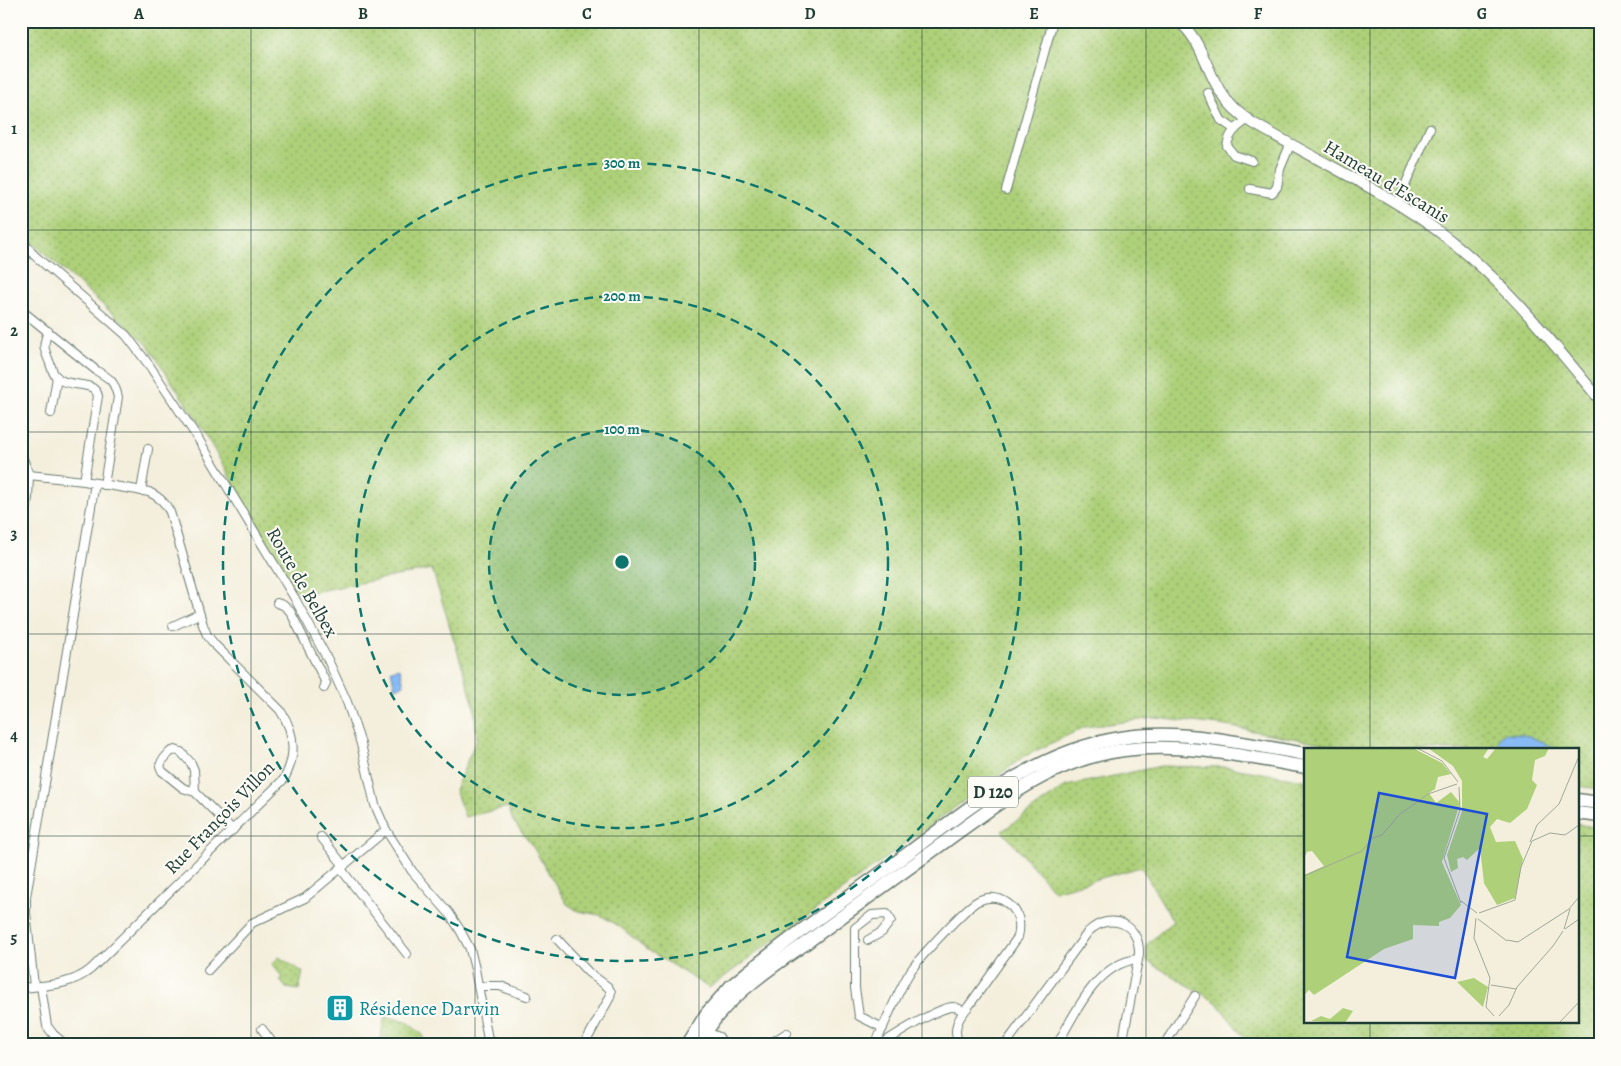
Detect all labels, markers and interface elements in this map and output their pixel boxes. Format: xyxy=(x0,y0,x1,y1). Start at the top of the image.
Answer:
text: A xyxy=(133,3,145,25)
text: B xyxy=(358,3,368,25)
text: C xyxy=(582,3,592,25)
text: D xyxy=(804,3,816,25)
text: E xyxy=(1029,3,1039,25)
text: F xyxy=(1254,3,1263,25)
text: G xyxy=(1477,3,1487,25)
text: 1 xyxy=(11,118,17,140)
street label: Hameau d'Escanis xyxy=(1319,134,1454,230)
text: 300 m xyxy=(604,153,641,173)
text: 200 m xyxy=(603,286,641,306)
text: 2 xyxy=(10,320,18,342)
text: 100 m xyxy=(604,419,640,439)
text: 3 xyxy=(11,523,18,545)
street label: Route de Belbex xyxy=(260,523,344,642)
centre of rings xyxy=(613,553,631,571)
text: 4 xyxy=(10,725,18,747)
inset map xyxy=(1304,748,1578,1024)
street label: Rue François Villon xyxy=(159,755,281,880)
road number: D 120 xyxy=(968,776,1018,808)
text: 5 xyxy=(11,927,18,949)
building icon: Résidence Darwin xyxy=(325,993,355,1023)
place label: Résidence Darwin xyxy=(359,996,500,1022)

